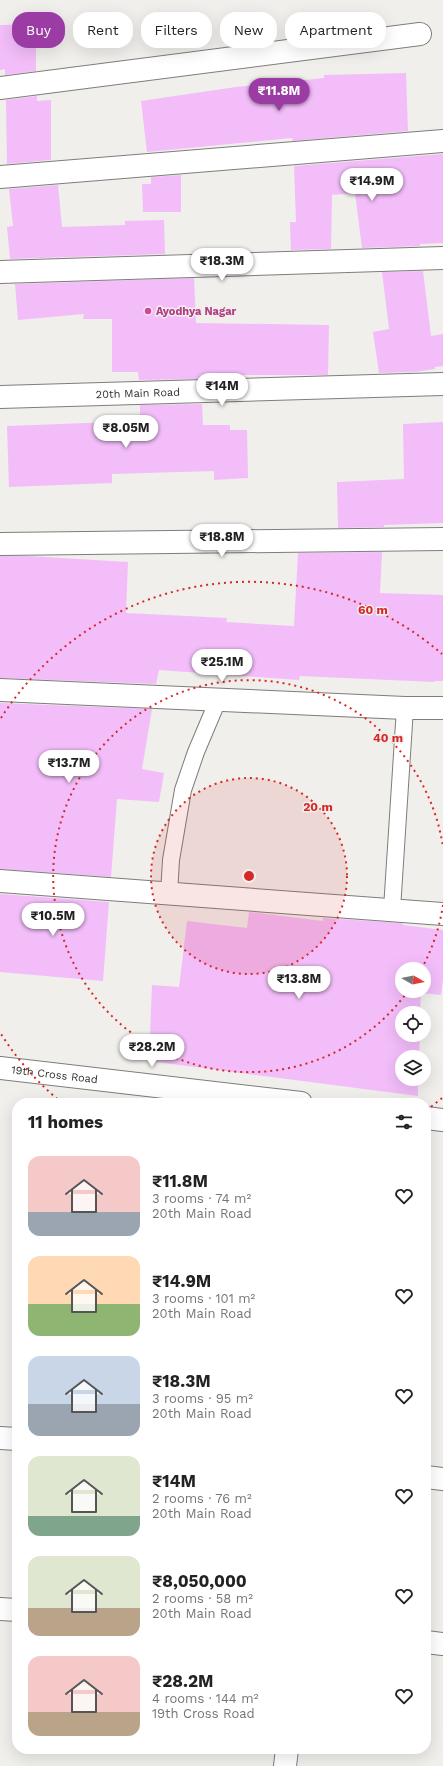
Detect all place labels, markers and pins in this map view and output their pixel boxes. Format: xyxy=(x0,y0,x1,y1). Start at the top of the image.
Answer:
pin: ₹11.8M xyxy=(246,78,312,112)
pin: ₹14.9M xyxy=(339,168,405,202)
pin: ₹18.3M xyxy=(189,248,255,282)
place label: Ayodhya Nagar xyxy=(156,305,237,318)
marker: Ayodhya Nagar xyxy=(143,306,153,316)
pin: ₹14M xyxy=(198,373,246,407)
pin: ₹8.05M xyxy=(93,415,159,449)
pin: ₹18.8M xyxy=(189,524,255,558)
pin: ₹25.1M xyxy=(189,649,255,683)
pin: ₹13.7M xyxy=(36,750,102,784)
centre of rings xyxy=(242,869,256,883)
pin: ₹10.5M xyxy=(20,903,86,937)
pin: ₹13.8M xyxy=(266,966,332,1000)
pin: ₹28.2M xyxy=(119,1034,185,1068)

